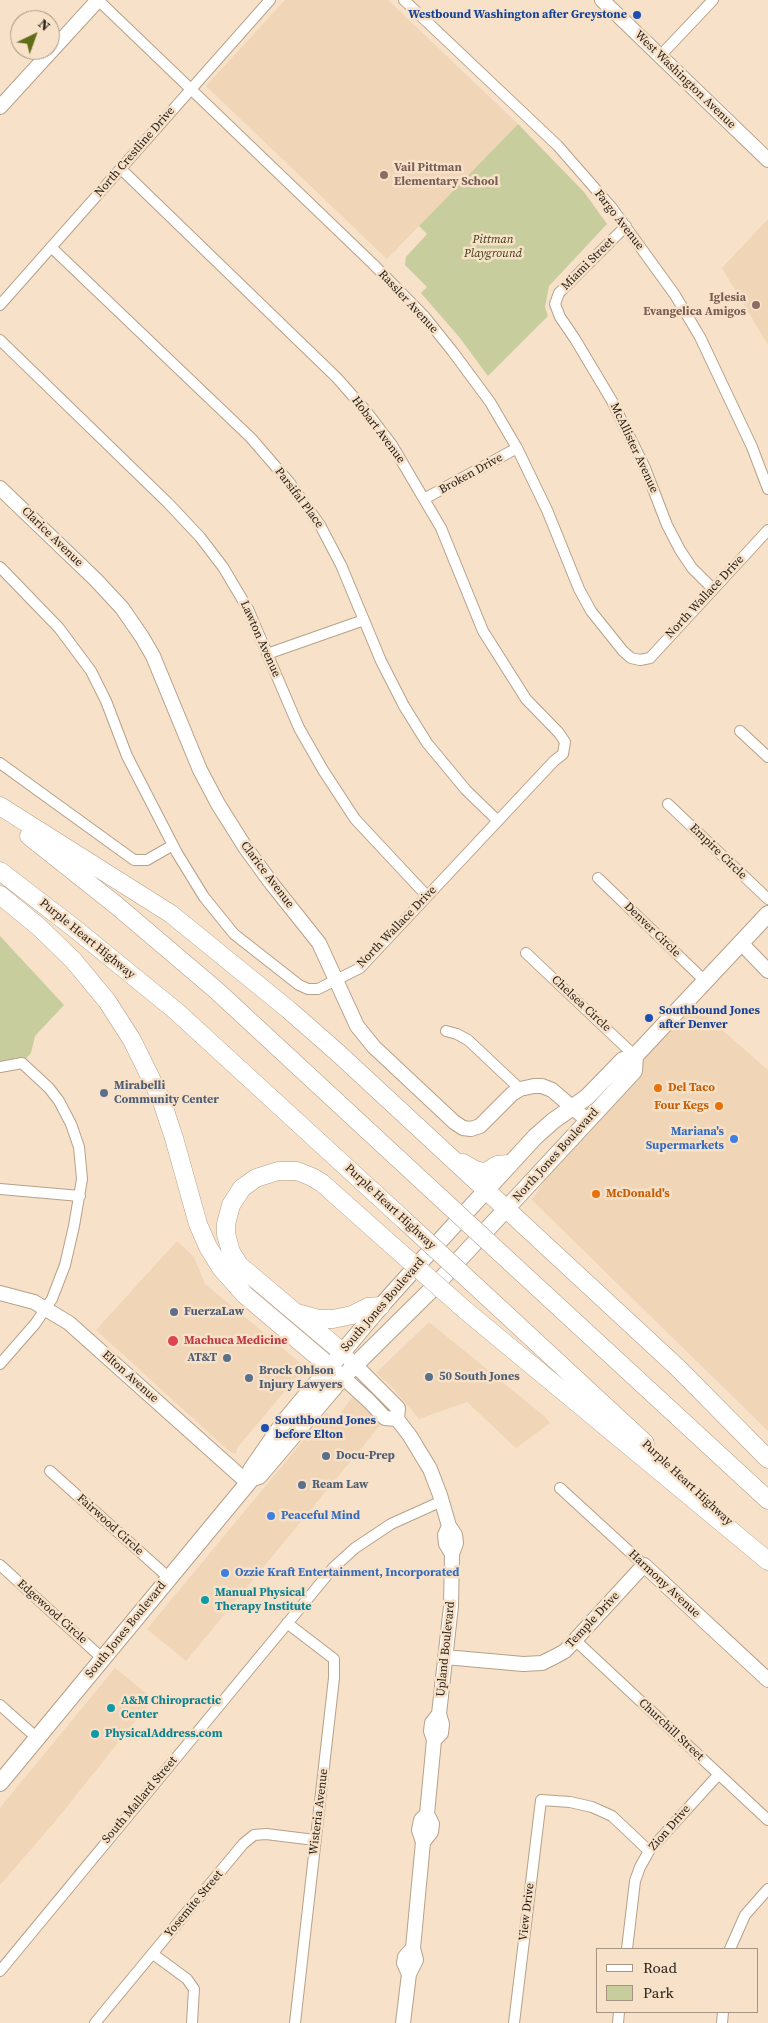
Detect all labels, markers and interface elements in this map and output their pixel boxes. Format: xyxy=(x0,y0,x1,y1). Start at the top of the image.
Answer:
place label: Westbound Washington after Greystone xyxy=(408,8,627,22)
marker: Westbound Washington after Greystone xyxy=(631,9,643,21)
north arrow xyxy=(10,10,60,60)
text: N xyxy=(34,14,55,35)
street label: West Washington Avenue xyxy=(631,28,739,132)
street label: North Crestline Drive xyxy=(92,104,178,200)
place label: Vail Pittman Elementary School xyxy=(394,161,498,189)
marker: Vail Pittman Elementary School xyxy=(378,169,390,181)
street label: Fargo Avenue xyxy=(591,187,647,253)
park label: Pittman Playground xyxy=(464,233,522,261)
street label: Miami Street xyxy=(559,235,617,293)
street label: Rassler Avenue xyxy=(375,267,441,337)
place label: Iglesia Evangelica Amigos xyxy=(643,291,746,319)
marker: Iglesia Evangelica Amigos xyxy=(750,299,762,311)
street label: Hobart Avenue xyxy=(348,394,408,466)
street label: McAllister Avenue xyxy=(607,401,661,495)
street label: Broken Drive xyxy=(437,451,505,497)
street label: Parsifal Place xyxy=(272,465,326,531)
street label: Clarice Avenue xyxy=(18,504,86,570)
street label: North Wallace Drive xyxy=(663,553,747,641)
street label: Lawton Avenue xyxy=(237,598,283,680)
street label: Empire Circle xyxy=(686,821,750,883)
street label: Clarice Avenue xyxy=(237,839,297,911)
street label: North Wallace Drive xyxy=(354,883,440,971)
street label: Purple Heart Highway xyxy=(36,896,138,982)
street label: Denver Circle xyxy=(621,900,683,960)
street label: Chelsea Circle xyxy=(548,973,614,1035)
place label: Southbound Jones after Denver xyxy=(659,1004,760,1032)
marker: Southbound Jones after Denver xyxy=(643,1012,655,1024)
place label: Mirabelli Community Center xyxy=(114,1079,219,1107)
place label: Del Taco xyxy=(668,1081,715,1095)
marker: Del Taco xyxy=(652,1082,664,1094)
marker: Mirabelli Community Center xyxy=(98,1087,110,1099)
place label: Four Kegs xyxy=(654,1099,709,1113)
marker: Four Kegs xyxy=(713,1100,725,1112)
street label: North Jones Boulevard xyxy=(510,1105,602,1205)
place label: Mariana's Supermarkets xyxy=(646,1125,724,1153)
marker: Mariana's Supermarkets xyxy=(728,1133,740,1145)
street label: Purple Heart Highway xyxy=(342,1161,438,1253)
place label: McDonald's xyxy=(606,1187,670,1201)
marker: McDonald's xyxy=(590,1188,602,1200)
street label: South Jones Boulevard xyxy=(338,1255,428,1355)
place label: FuerzaLaw xyxy=(184,1305,244,1319)
marker: FuerzaLaw xyxy=(168,1306,180,1318)
marker: Machuca Medicine xyxy=(166,1334,180,1348)
place label: Machuca Medicine xyxy=(184,1334,288,1348)
street label: Elton Avenue xyxy=(99,1348,161,1406)
place label: AT&T xyxy=(187,1351,217,1365)
marker: AT&T xyxy=(221,1352,233,1364)
place label: Brock Ohlson Injury Lawyers xyxy=(259,1364,343,1392)
place label: 50 South Jones xyxy=(439,1370,520,1384)
marker: 50 South Jones xyxy=(423,1371,435,1383)
marker: Brock Ohlson Injury Lawyers xyxy=(243,1372,255,1384)
place label: Southbound Jones before Elton xyxy=(275,1414,376,1442)
marker: Southbound Jones before Elton xyxy=(259,1422,271,1434)
street label: Purple Heart Highway xyxy=(639,1437,735,1529)
place label: Docu-Prep xyxy=(336,1449,395,1463)
marker: Docu-Prep xyxy=(320,1450,332,1462)
place label: Ream Law xyxy=(312,1478,369,1492)
marker: Ream Law xyxy=(296,1479,308,1491)
street label: Fairwood Circle xyxy=(74,1491,146,1559)
place label: Peaceful Mind xyxy=(281,1509,360,1523)
marker: Peaceful Mind xyxy=(265,1510,277,1522)
street label: Harmony Avenue xyxy=(625,1547,703,1621)
place label: Ozzie Kraft Entertainment, Incorporated xyxy=(235,1566,459,1580)
marker: Ozzie Kraft Entertainment, Incorporated xyxy=(219,1567,231,1579)
street label: Edgewood Circle xyxy=(14,1577,90,1647)
street label: South Jones Boulevard xyxy=(83,1579,169,1681)
place label: Manual Physical Therapy Institute xyxy=(215,1586,311,1614)
street label: Temple Drive xyxy=(563,1589,623,1651)
marker: Manual Physical Therapy Institute xyxy=(199,1594,211,1606)
street label: Upland Boulevard xyxy=(434,1601,458,1697)
place label: A&M Chiropractic Center xyxy=(121,1694,221,1722)
street label: Churchill Street xyxy=(635,1696,707,1764)
marker: A&M Chiropractic Center xyxy=(105,1702,117,1714)
place label: PhysicalAddress.com xyxy=(105,1727,223,1741)
marker: PhysicalAddress.com xyxy=(89,1728,101,1740)
street label: South Mallard Street xyxy=(99,1754,181,1846)
street label: Wisteria Avenue xyxy=(307,1768,331,1856)
street label: Zion Drive xyxy=(646,1802,694,1854)
street label: Yosemite Street xyxy=(162,1868,226,1940)
street label: View Drive xyxy=(516,1882,538,1942)
legend xyxy=(596,1948,758,2013)
text: Road xyxy=(643,1957,677,1978)
text: Park xyxy=(643,1982,674,2003)

